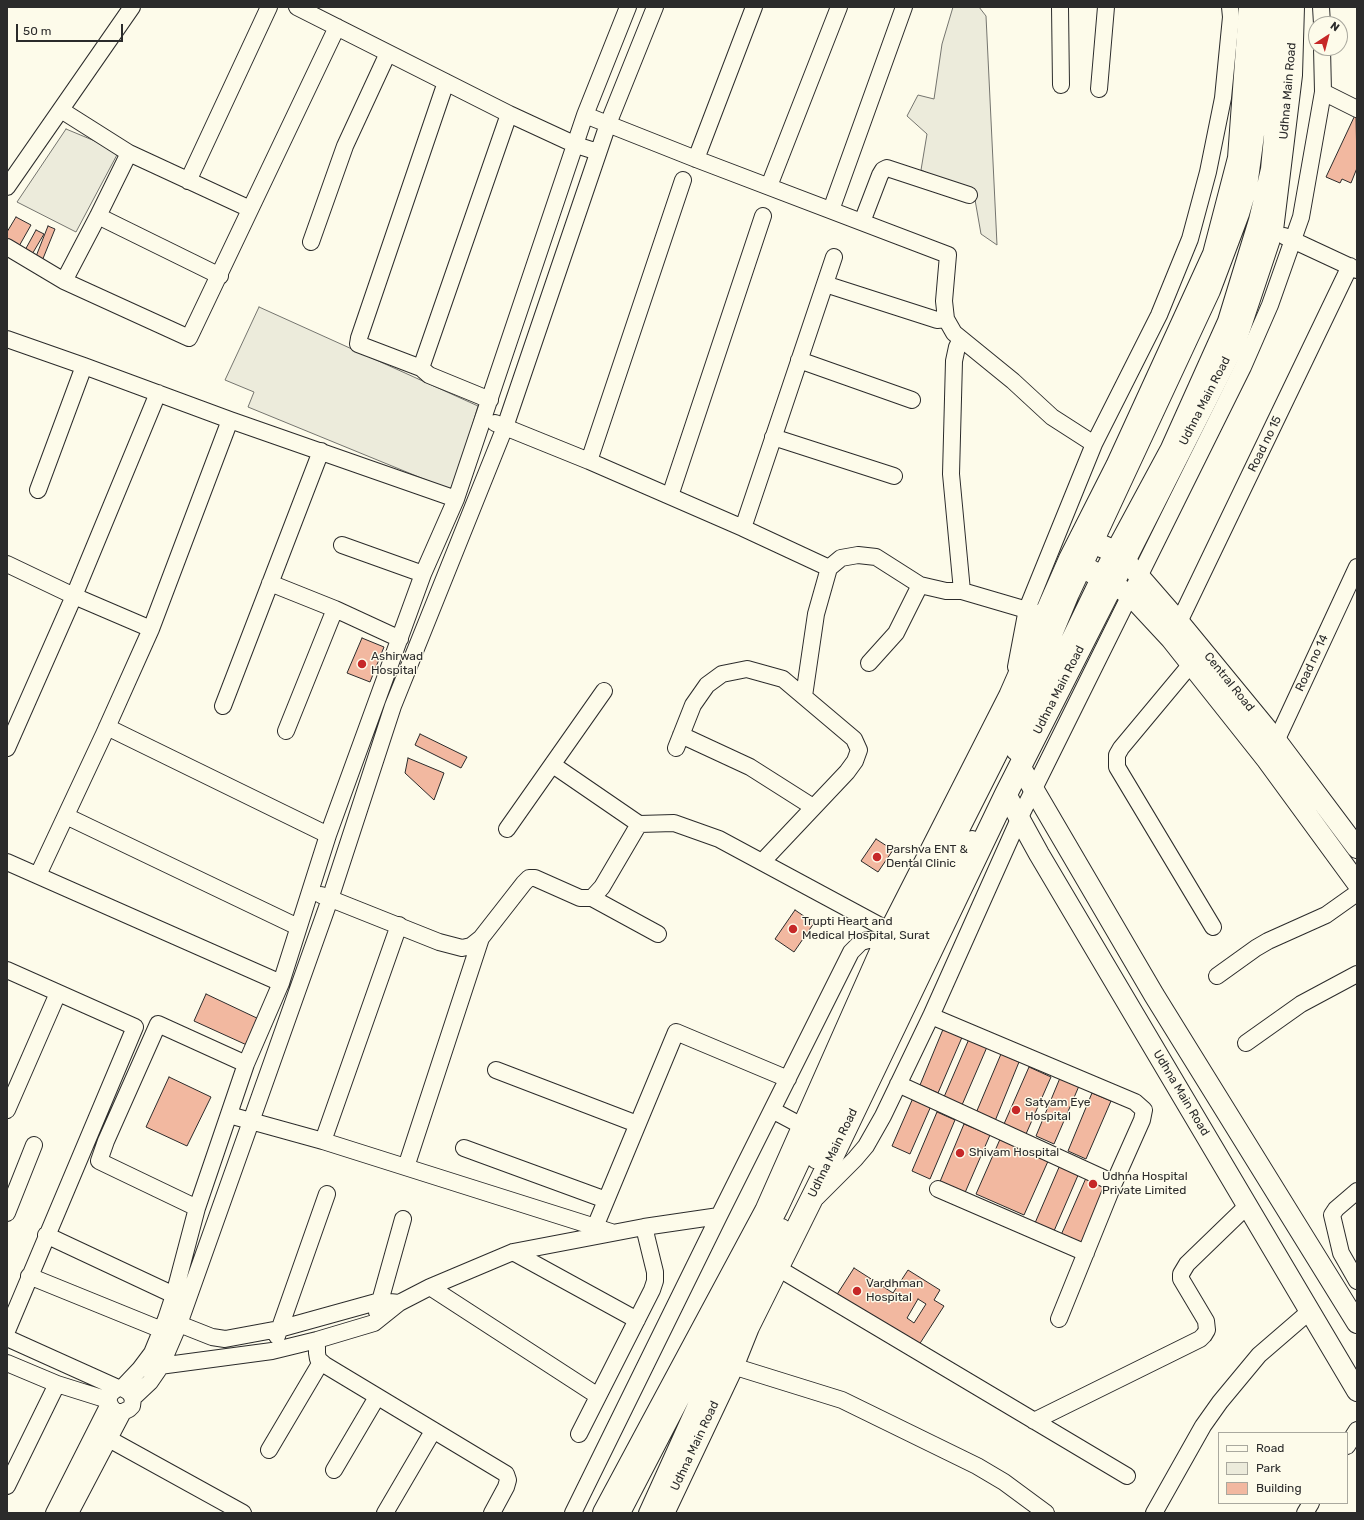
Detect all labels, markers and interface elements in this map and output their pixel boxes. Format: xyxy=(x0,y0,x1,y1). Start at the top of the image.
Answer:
scale bar xyxy=(18,16,125,42)
north arrow xyxy=(1308,16,1348,56)
text: N xyxy=(1328,19,1342,34)
text: 50 m xyxy=(23,24,51,38)
street label: Udhna Main Road xyxy=(1277,42,1299,140)
street label: Udhna Main Road xyxy=(1176,354,1234,448)
street label: Road no 15 xyxy=(1245,414,1285,474)
street label: Road no 14 xyxy=(1293,632,1331,694)
street label: Udhna Main Road xyxy=(1030,643,1088,737)
place label: Ashirwad Hospital xyxy=(371,650,423,678)
street label: Central Road xyxy=(1201,650,1257,714)
marker: Ashirwad Hospital xyxy=(356,658,368,670)
place label: Parshva ENT & Dental Clinic xyxy=(886,843,968,871)
marker: Parshva ENT & Dental Clinic xyxy=(871,851,883,863)
place label: Trupti Heart and Medical Hospital, Surat xyxy=(802,915,930,943)
marker: Trupti Heart and Medical Hospital, Surat xyxy=(787,923,799,935)
street label: Udhna Main Road xyxy=(1150,1048,1212,1138)
place label: Satyam Eye Hospital xyxy=(1025,1096,1091,1124)
marker: Satyam Eye Hospital xyxy=(1010,1104,1022,1116)
street label: Udhna Main Road xyxy=(805,1106,861,1200)
place label: Shivam Hospital xyxy=(969,1146,1059,1160)
marker: Shivam Hospital xyxy=(954,1147,966,1159)
place label: Udhna Hospital Private Limited xyxy=(1102,1170,1188,1198)
marker: Udhna Hospital Private Limited xyxy=(1087,1178,1099,1190)
place label: Vardhman Hospital xyxy=(866,1277,923,1305)
marker: Vardhman Hospital xyxy=(851,1285,863,1297)
street label: Udhna Main Road xyxy=(668,1399,722,1493)
legend xyxy=(1218,1432,1348,1504)
text: Road xyxy=(1256,1441,1284,1455)
text: Park xyxy=(1256,1461,1281,1475)
text: Building xyxy=(1256,1481,1302,1495)

